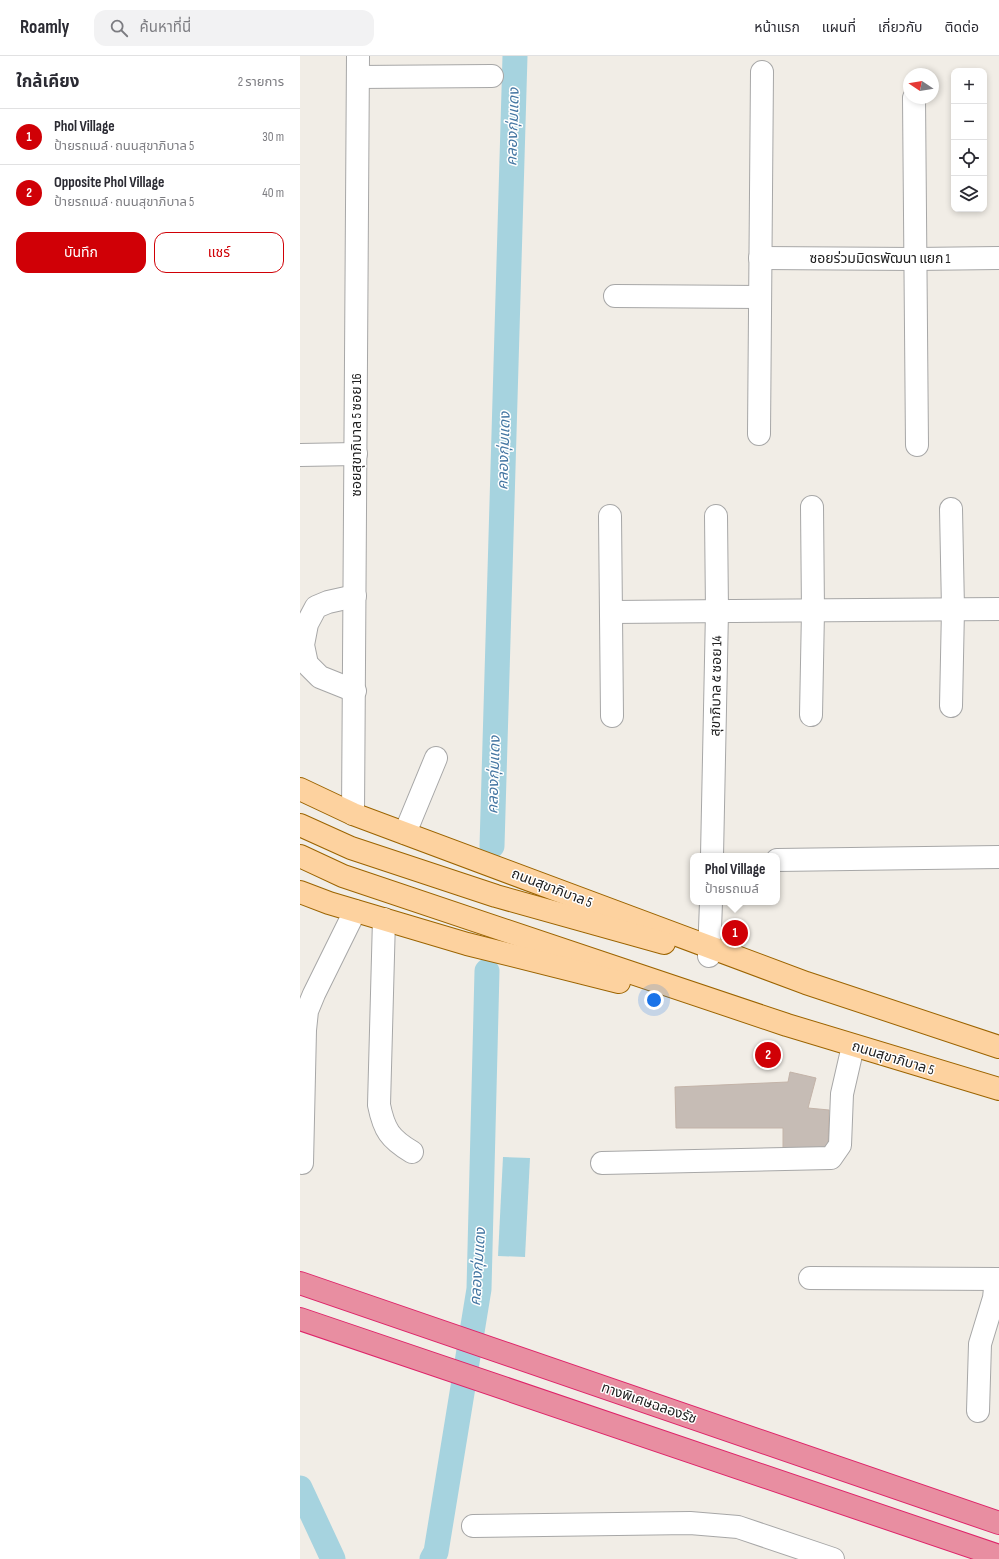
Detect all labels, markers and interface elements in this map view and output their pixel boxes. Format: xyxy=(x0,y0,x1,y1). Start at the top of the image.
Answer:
search box xyxy=(94,10,374,46)
text: Roamly xyxy=(20,16,70,39)
icon: search xyxy=(108,17,130,39)
text: ค้นหาที่นี่ xyxy=(140,18,191,37)
text: หน้าแรก xyxy=(754,19,800,36)
text: แผนที่ xyxy=(822,19,856,36)
text: เกี่ยวกับ xyxy=(878,19,923,36)
text: ติดต่อ xyxy=(945,19,979,36)
north arrow xyxy=(903,68,939,104)
map controls xyxy=(951,68,987,212)
button: + xyxy=(951,68,987,104)
text: ใกล้เคียง xyxy=(16,72,79,92)
text: 2 รายการ xyxy=(238,74,284,90)
water label: คลองกุ่มแดง xyxy=(502,87,524,166)
button: − xyxy=(951,104,987,140)
text: Phol Village xyxy=(54,117,115,136)
text: 1 xyxy=(26,129,32,145)
text: 30 m xyxy=(262,129,284,145)
text: ป้ายรถเมล์ · ถนนสุขาภิบาล 5 xyxy=(54,138,194,154)
button: locate xyxy=(951,140,987,176)
text: Opposite Phol Village xyxy=(54,173,164,192)
button: layers xyxy=(951,176,987,212)
text: 2 xyxy=(26,185,32,201)
text: 40 m xyxy=(262,185,284,201)
text: ป้ายรถเมล์ · ถนนสุขาภิบาล 5 xyxy=(54,194,194,210)
button: บันทึก xyxy=(16,232,146,273)
button: แชร์ xyxy=(154,232,284,273)
street label: ซอยร่วมมิตรพัฒนา แยก 1 xyxy=(809,250,951,267)
street label: ซอยสุขาภิบาล 5 ซอย 16 xyxy=(348,373,365,497)
water label: คลองกุ่มแดง xyxy=(493,411,515,490)
street label: สุขาภิบาล ๕ ซอย 14 xyxy=(707,635,725,737)
water label: คลองกุ่มแดง xyxy=(483,735,505,814)
popup xyxy=(690,853,780,905)
text: Phol Village xyxy=(705,860,765,879)
street label: ถนนสุขาภิบาล 5 xyxy=(509,865,595,911)
text: ป้ายรถเมล์ xyxy=(705,881,759,897)
pin: 1 xyxy=(722,918,748,948)
your location xyxy=(644,990,664,1010)
street label: ถนนสุขาภิบาล 5 xyxy=(850,1037,937,1079)
pin: 2 xyxy=(755,1040,781,1070)
water label: คลองกุ่มแดง xyxy=(466,1226,490,1307)
street label: ทางพิเศษฉลองรัช xyxy=(599,1379,699,1427)

